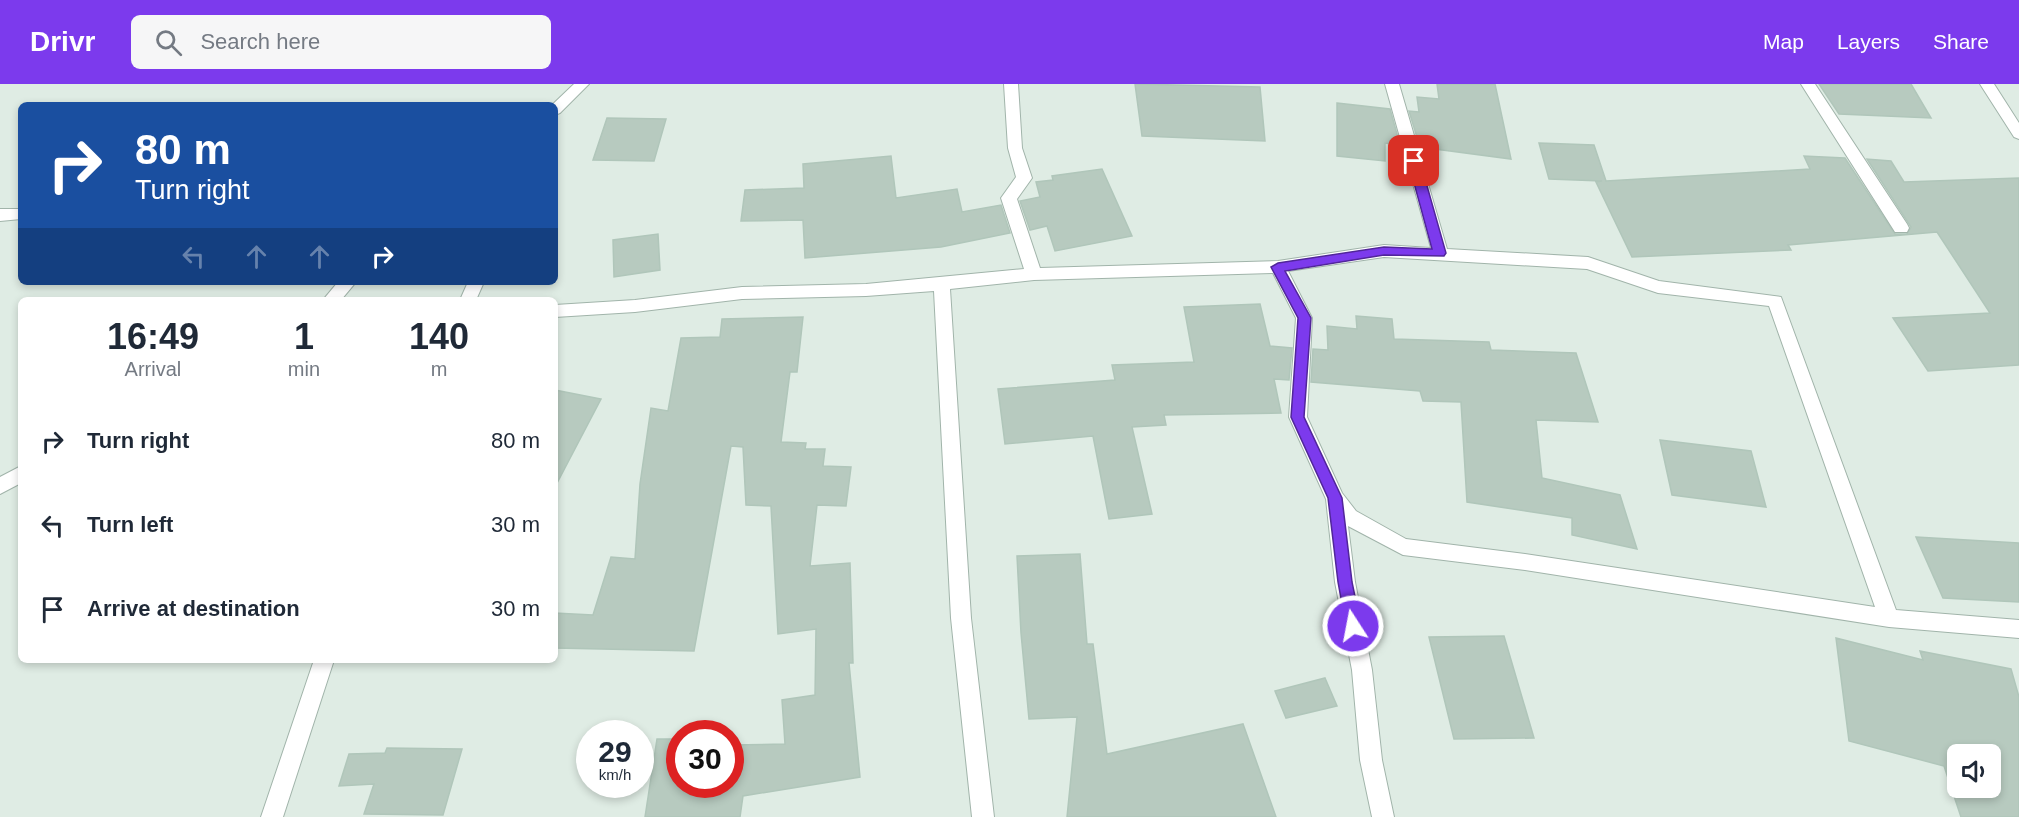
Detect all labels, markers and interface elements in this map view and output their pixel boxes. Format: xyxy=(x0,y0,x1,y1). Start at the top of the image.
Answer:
search box xyxy=(131,15,551,69)
text: Drivr xyxy=(30,26,95,57)
icon: search xyxy=(152,26,185,59)
text: Search here xyxy=(200,29,320,54)
text: Map xyxy=(1763,30,1804,53)
text: Layers xyxy=(1837,30,1900,53)
text: Share xyxy=(1933,30,1989,53)
icon: right xyxy=(36,126,114,204)
text: 80 m xyxy=(135,126,231,173)
pin xyxy=(1388,135,1439,186)
icon: arrive xyxy=(1397,144,1430,177)
text: Turn right xyxy=(135,175,250,205)
icon: left xyxy=(177,240,210,273)
icon: ahead xyxy=(240,240,273,273)
icon: ahead xyxy=(303,240,336,273)
icon: right xyxy=(366,240,399,273)
text: 16:49 xyxy=(107,316,199,357)
text: 1 xyxy=(294,316,314,357)
text: 140 xyxy=(409,316,469,357)
text: Arrival xyxy=(125,358,181,380)
text: min xyxy=(288,358,320,380)
text: m xyxy=(431,358,447,380)
icon: right xyxy=(36,425,69,458)
text: Turn right xyxy=(87,428,189,453)
text: 80 m xyxy=(491,428,540,453)
icon: left xyxy=(36,509,69,542)
text: Turn left xyxy=(87,512,173,537)
text: 30 m xyxy=(491,512,540,537)
icon: arrive xyxy=(36,593,69,626)
position arrow xyxy=(1321,594,1385,658)
text: Arrive at destination xyxy=(87,596,300,621)
text: 30 m xyxy=(491,596,540,621)
speed limit sign: 30 xyxy=(666,720,744,798)
text: 29 xyxy=(598,735,632,768)
map controls xyxy=(1947,744,2001,798)
button: sound xyxy=(1947,744,2001,798)
text: km/h xyxy=(599,766,631,783)

